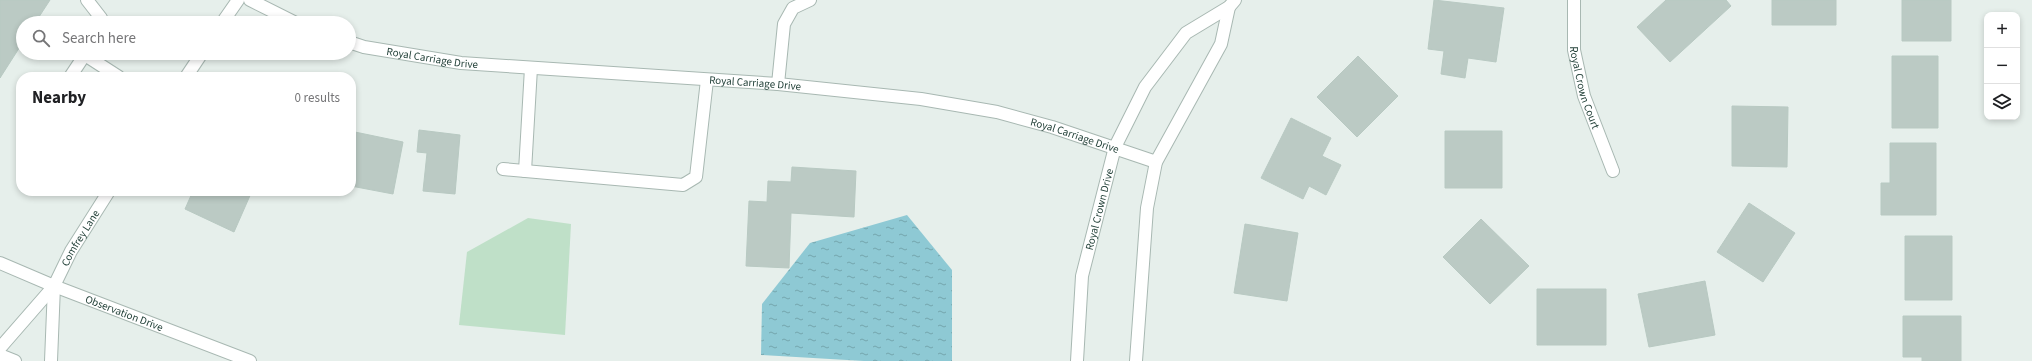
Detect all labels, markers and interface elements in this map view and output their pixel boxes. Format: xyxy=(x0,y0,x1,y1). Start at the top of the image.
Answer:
map controls xyxy=(1984,12,2020,120)
button: + xyxy=(1984,12,2020,48)
search box xyxy=(16,16,356,60)
icon: search xyxy=(30,27,52,49)
text: Search here xyxy=(62,28,136,49)
street label: Royal Carriage Drive xyxy=(385,44,479,72)
street label: Royal Crown Court xyxy=(1566,46,1603,131)
button: − xyxy=(1984,48,2020,84)
street label: Royal Carriage Drive xyxy=(709,72,802,94)
button: layers xyxy=(1984,84,2020,120)
text: Nearby xyxy=(32,86,86,110)
text: 0 results xyxy=(295,89,340,107)
street label: Royal Carriage Drive xyxy=(1029,114,1121,157)
street label: Royal Crown Drive xyxy=(1082,167,1117,252)
street label: Comfrey Lane xyxy=(58,207,104,269)
street label: Observation Drive xyxy=(83,292,166,335)

